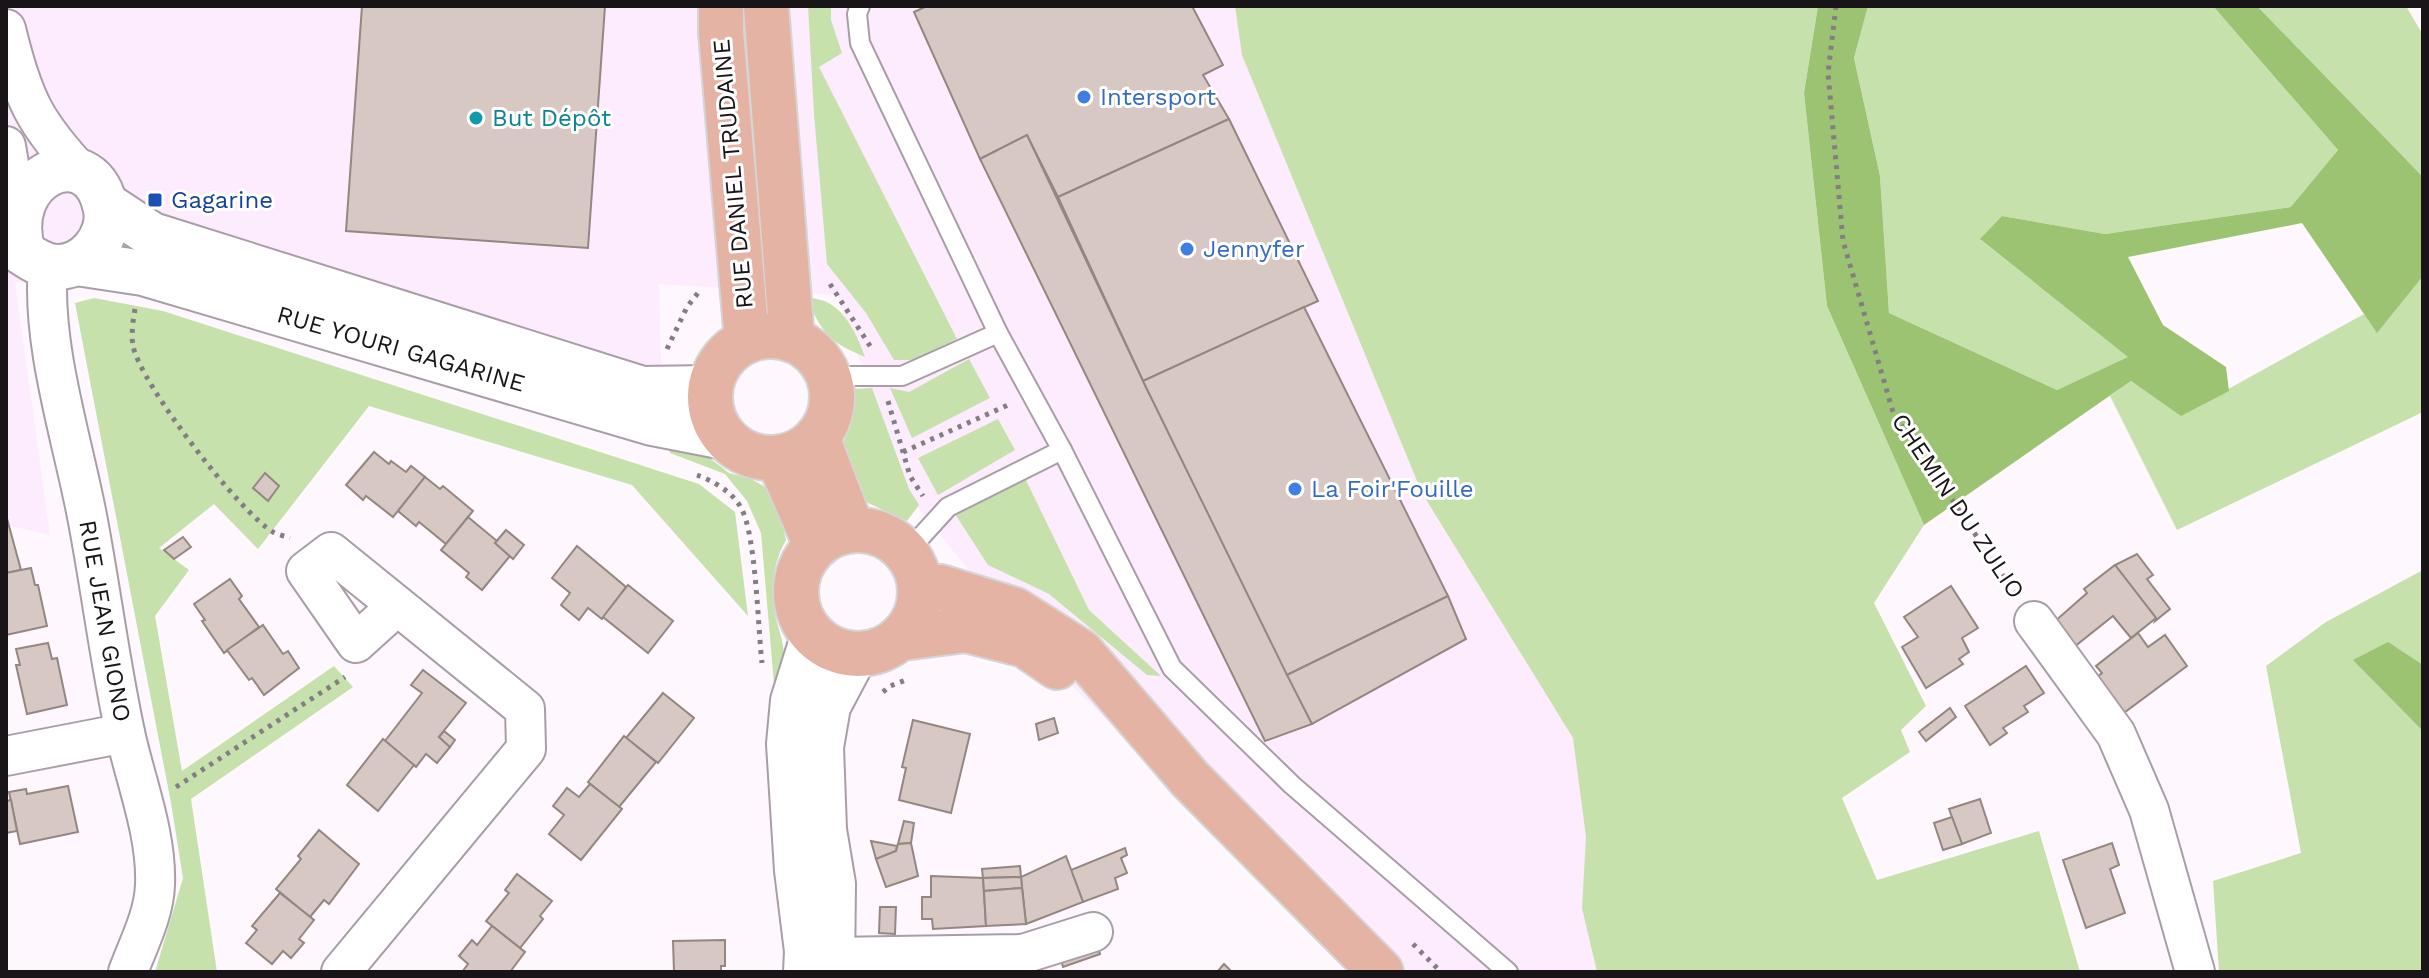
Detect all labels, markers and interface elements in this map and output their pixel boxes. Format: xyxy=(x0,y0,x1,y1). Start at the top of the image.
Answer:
street label: RUE DANIEL TRUDAINE xyxy=(707,38,759,310)
place label: Intersport xyxy=(1100,83,1216,111)
marker: Intersport xyxy=(1075,88,1093,106)
place label: But Dépôt xyxy=(492,104,611,132)
marker: But Dépôt xyxy=(467,109,485,127)
place label: Gagarine xyxy=(171,186,273,214)
marker: Gagarine xyxy=(146,191,164,209)
place label: Jennyfer xyxy=(1203,235,1305,263)
marker: Jennyfer xyxy=(1178,240,1196,258)
street label: RUE YOURI GAGARINE xyxy=(274,300,528,398)
street label: CHEMIN DU ZULIO xyxy=(1886,408,2030,604)
place label: La Foir'Fouille xyxy=(1311,475,1474,503)
marker: La Foir'Fouille xyxy=(1286,480,1304,498)
street label: RUE JEAN GIONO xyxy=(73,518,137,724)

